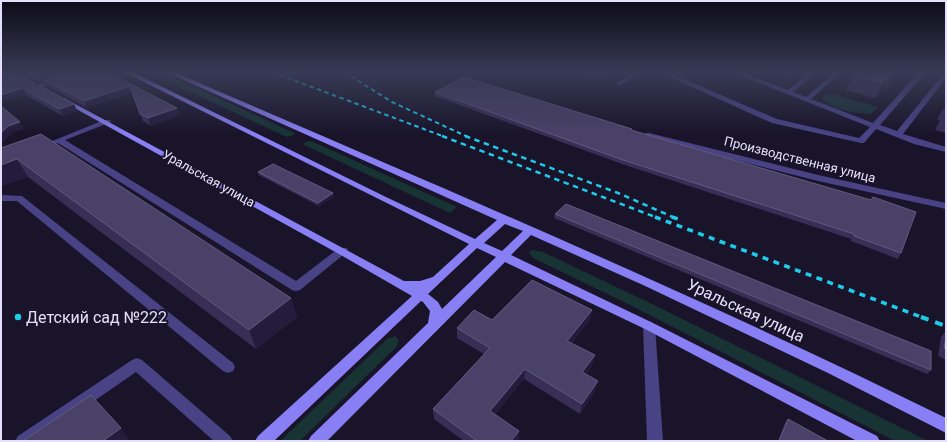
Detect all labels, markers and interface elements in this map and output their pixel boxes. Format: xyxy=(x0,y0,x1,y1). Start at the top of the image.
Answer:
street label: Производственная улица xyxy=(722,133,877,186)
street label: Уральская улица xyxy=(160,147,258,210)
street label: Уральская улица xyxy=(684,275,807,346)
place label: Детский сад №222 xyxy=(26,308,167,327)
marker: Детский сад №222 xyxy=(13,312,23,322)

